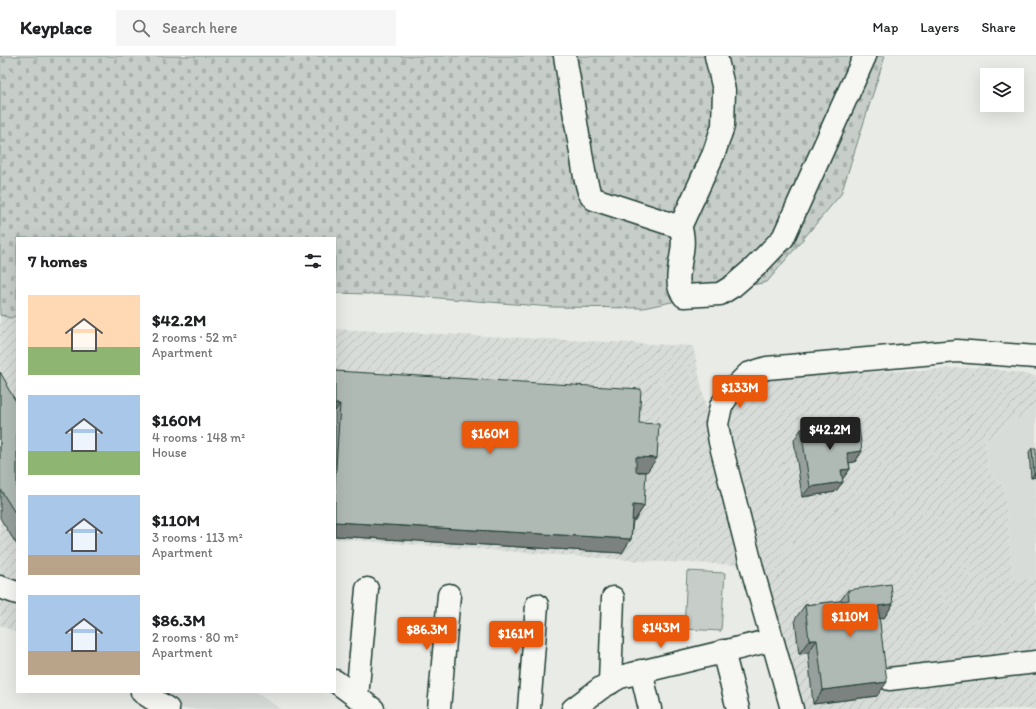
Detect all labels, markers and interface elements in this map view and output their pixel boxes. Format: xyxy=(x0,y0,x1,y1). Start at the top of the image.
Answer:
search box xyxy=(116,10,396,46)
text: Keyplace xyxy=(20,16,92,39)
icon: search xyxy=(130,17,152,39)
text: Search here xyxy=(162,19,237,37)
text: Map xyxy=(873,19,898,36)
text: Layers xyxy=(920,19,959,36)
text: Share xyxy=(981,19,1016,36)
map controls xyxy=(980,68,1024,112)
button: layers xyxy=(980,68,1024,112)
icon: filters xyxy=(302,250,324,272)
text: 7 homes xyxy=(28,251,88,271)
text: $42.2M xyxy=(152,310,206,330)
icon: home xyxy=(60,311,108,359)
text: 2 rooms · 52 m² xyxy=(152,330,237,345)
text: Apartment xyxy=(152,345,213,360)
pin: $133M xyxy=(712,375,768,409)
text: $133M xyxy=(721,380,759,395)
text: $160M xyxy=(152,410,201,430)
icon: home xyxy=(60,411,108,459)
pin: $42.2M xyxy=(797,417,863,451)
pin: $160M xyxy=(462,421,518,455)
text: $42.2M xyxy=(809,422,851,437)
text: $160M xyxy=(471,426,509,441)
text: 4 rooms · 148 m² xyxy=(152,430,245,445)
text: House xyxy=(152,445,187,460)
text: $110M xyxy=(152,510,200,530)
icon: home xyxy=(60,511,108,559)
text: 3 rooms · 113 m² xyxy=(152,530,243,545)
text: Apartment xyxy=(152,545,213,560)
pin: $110M xyxy=(822,604,878,638)
text: $110M xyxy=(832,609,868,624)
text: $86.3M xyxy=(152,610,206,630)
icon: home xyxy=(60,611,108,659)
pin: $143M xyxy=(633,615,689,649)
pin: $86.3M xyxy=(394,617,460,651)
text: $143M xyxy=(642,620,680,635)
pin: $161M xyxy=(488,621,544,655)
text: $86.3M xyxy=(406,622,448,637)
text: $161M xyxy=(498,626,534,641)
text: 2 rooms · 80 m² xyxy=(152,630,239,645)
text: Apartment xyxy=(152,645,213,660)

